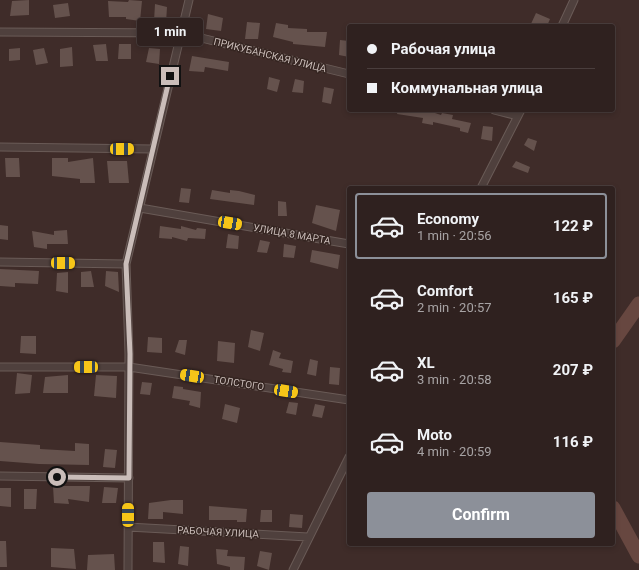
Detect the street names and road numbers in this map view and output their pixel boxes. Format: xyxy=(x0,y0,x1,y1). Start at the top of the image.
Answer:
street label: ПРИКУБАНСКАЯ УЛИЦА xyxy=(213,36,328,74)
street label: УЛИЦА 8 МАРТА xyxy=(252,222,332,246)
street label: ТОЛСТОГО xyxy=(213,374,265,392)
street label: РАБОЧАЯ УЛИЦА xyxy=(177,524,260,540)

